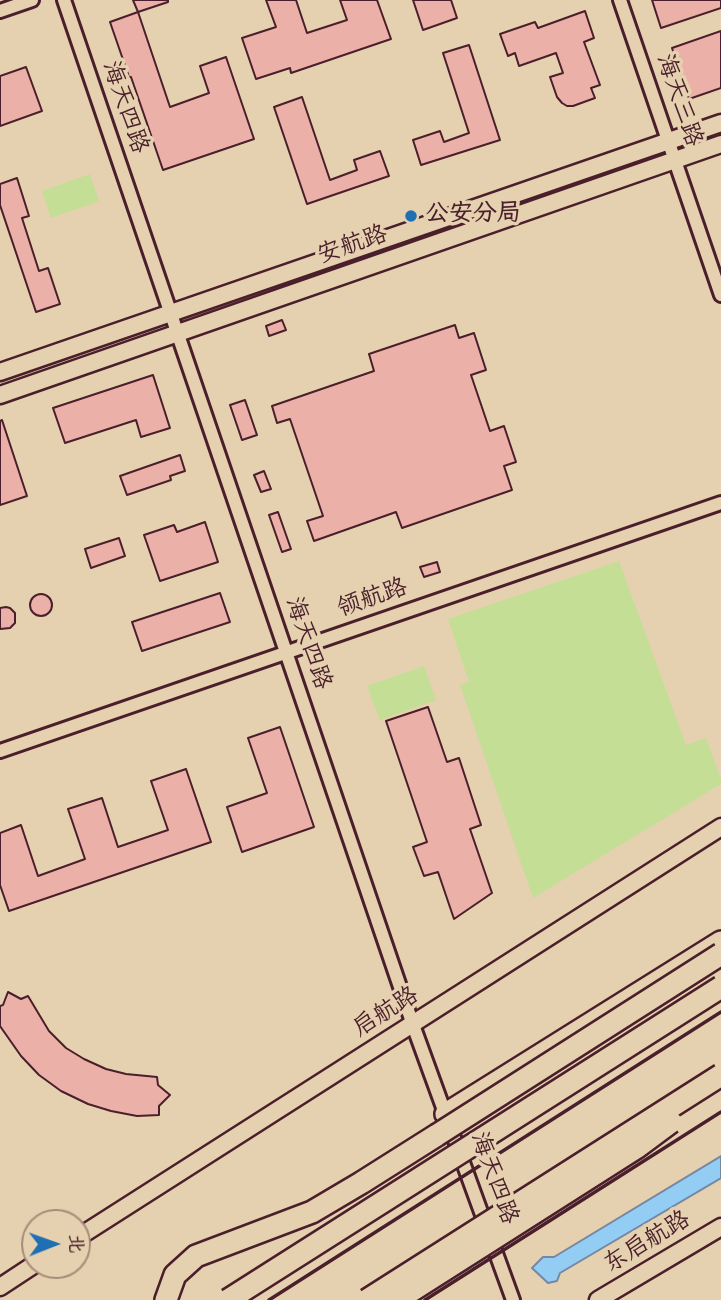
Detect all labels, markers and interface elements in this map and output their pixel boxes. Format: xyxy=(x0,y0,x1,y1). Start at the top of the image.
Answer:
street label: 海天三路 xyxy=(648,51,706,151)
street label: 海天四路 xyxy=(94,58,152,158)
place label: 公安分局 xyxy=(425,202,521,230)
marker: 公安分局 xyxy=(403,208,419,224)
street label: 安航路 xyxy=(314,222,392,272)
street label: 领航路 xyxy=(334,575,412,625)
street label: 海天四路 xyxy=(277,594,335,694)
street label: 启航路 xyxy=(349,983,425,1045)
street label: 海天四路 xyxy=(462,1129,522,1229)
street label: 东启航路 xyxy=(599,1207,697,1281)
north arrow xyxy=(21,1209,91,1279)
text: 北 xyxy=(60,1234,90,1253)

